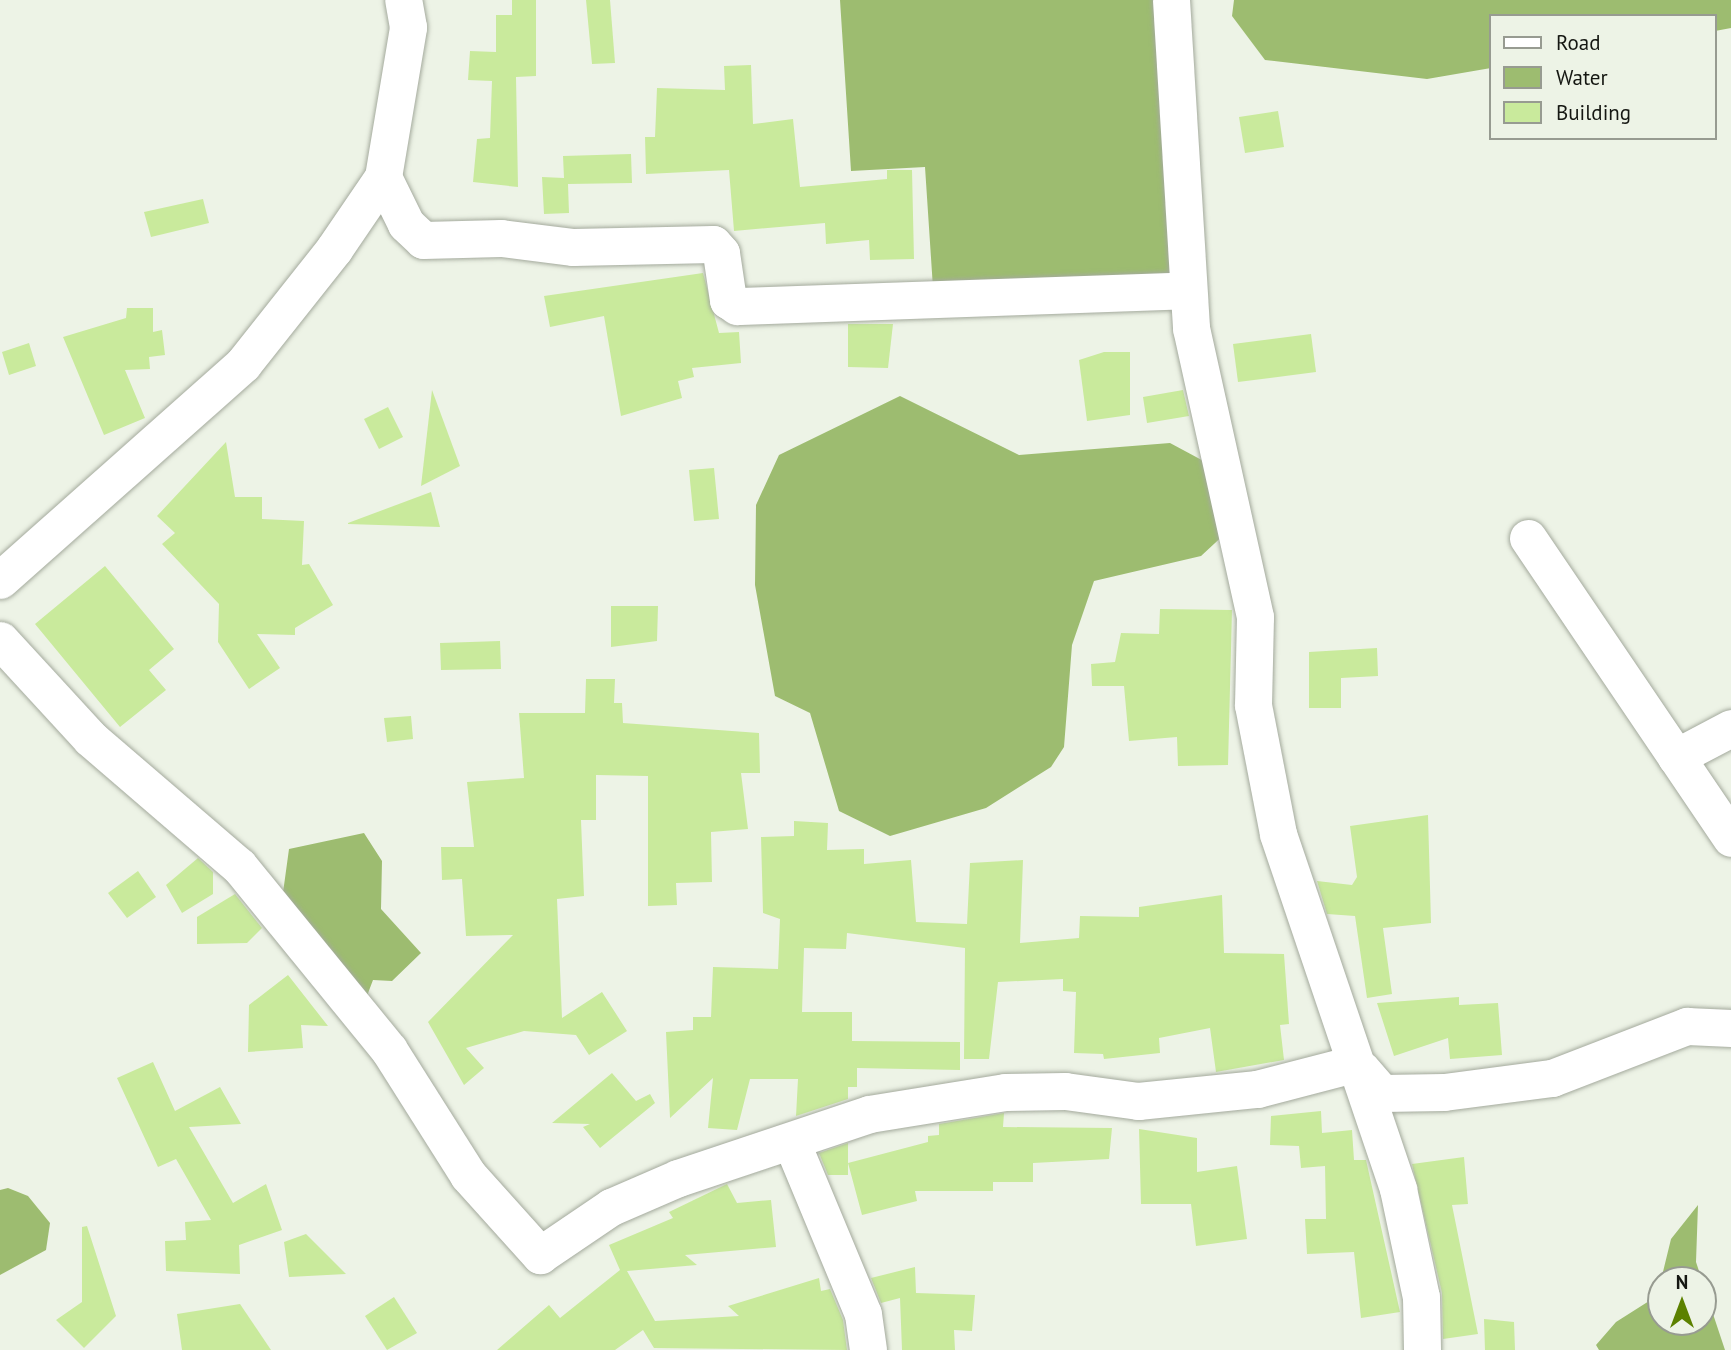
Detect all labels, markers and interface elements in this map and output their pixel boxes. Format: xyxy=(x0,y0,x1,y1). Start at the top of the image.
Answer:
legend xyxy=(1490,14,1717,140)
text: Road xyxy=(1556,29,1600,56)
text: Water xyxy=(1556,64,1608,91)
text: Building xyxy=(1556,99,1631,126)
north arrow xyxy=(1647,1266,1717,1336)
text: N xyxy=(1676,1270,1688,1294)

